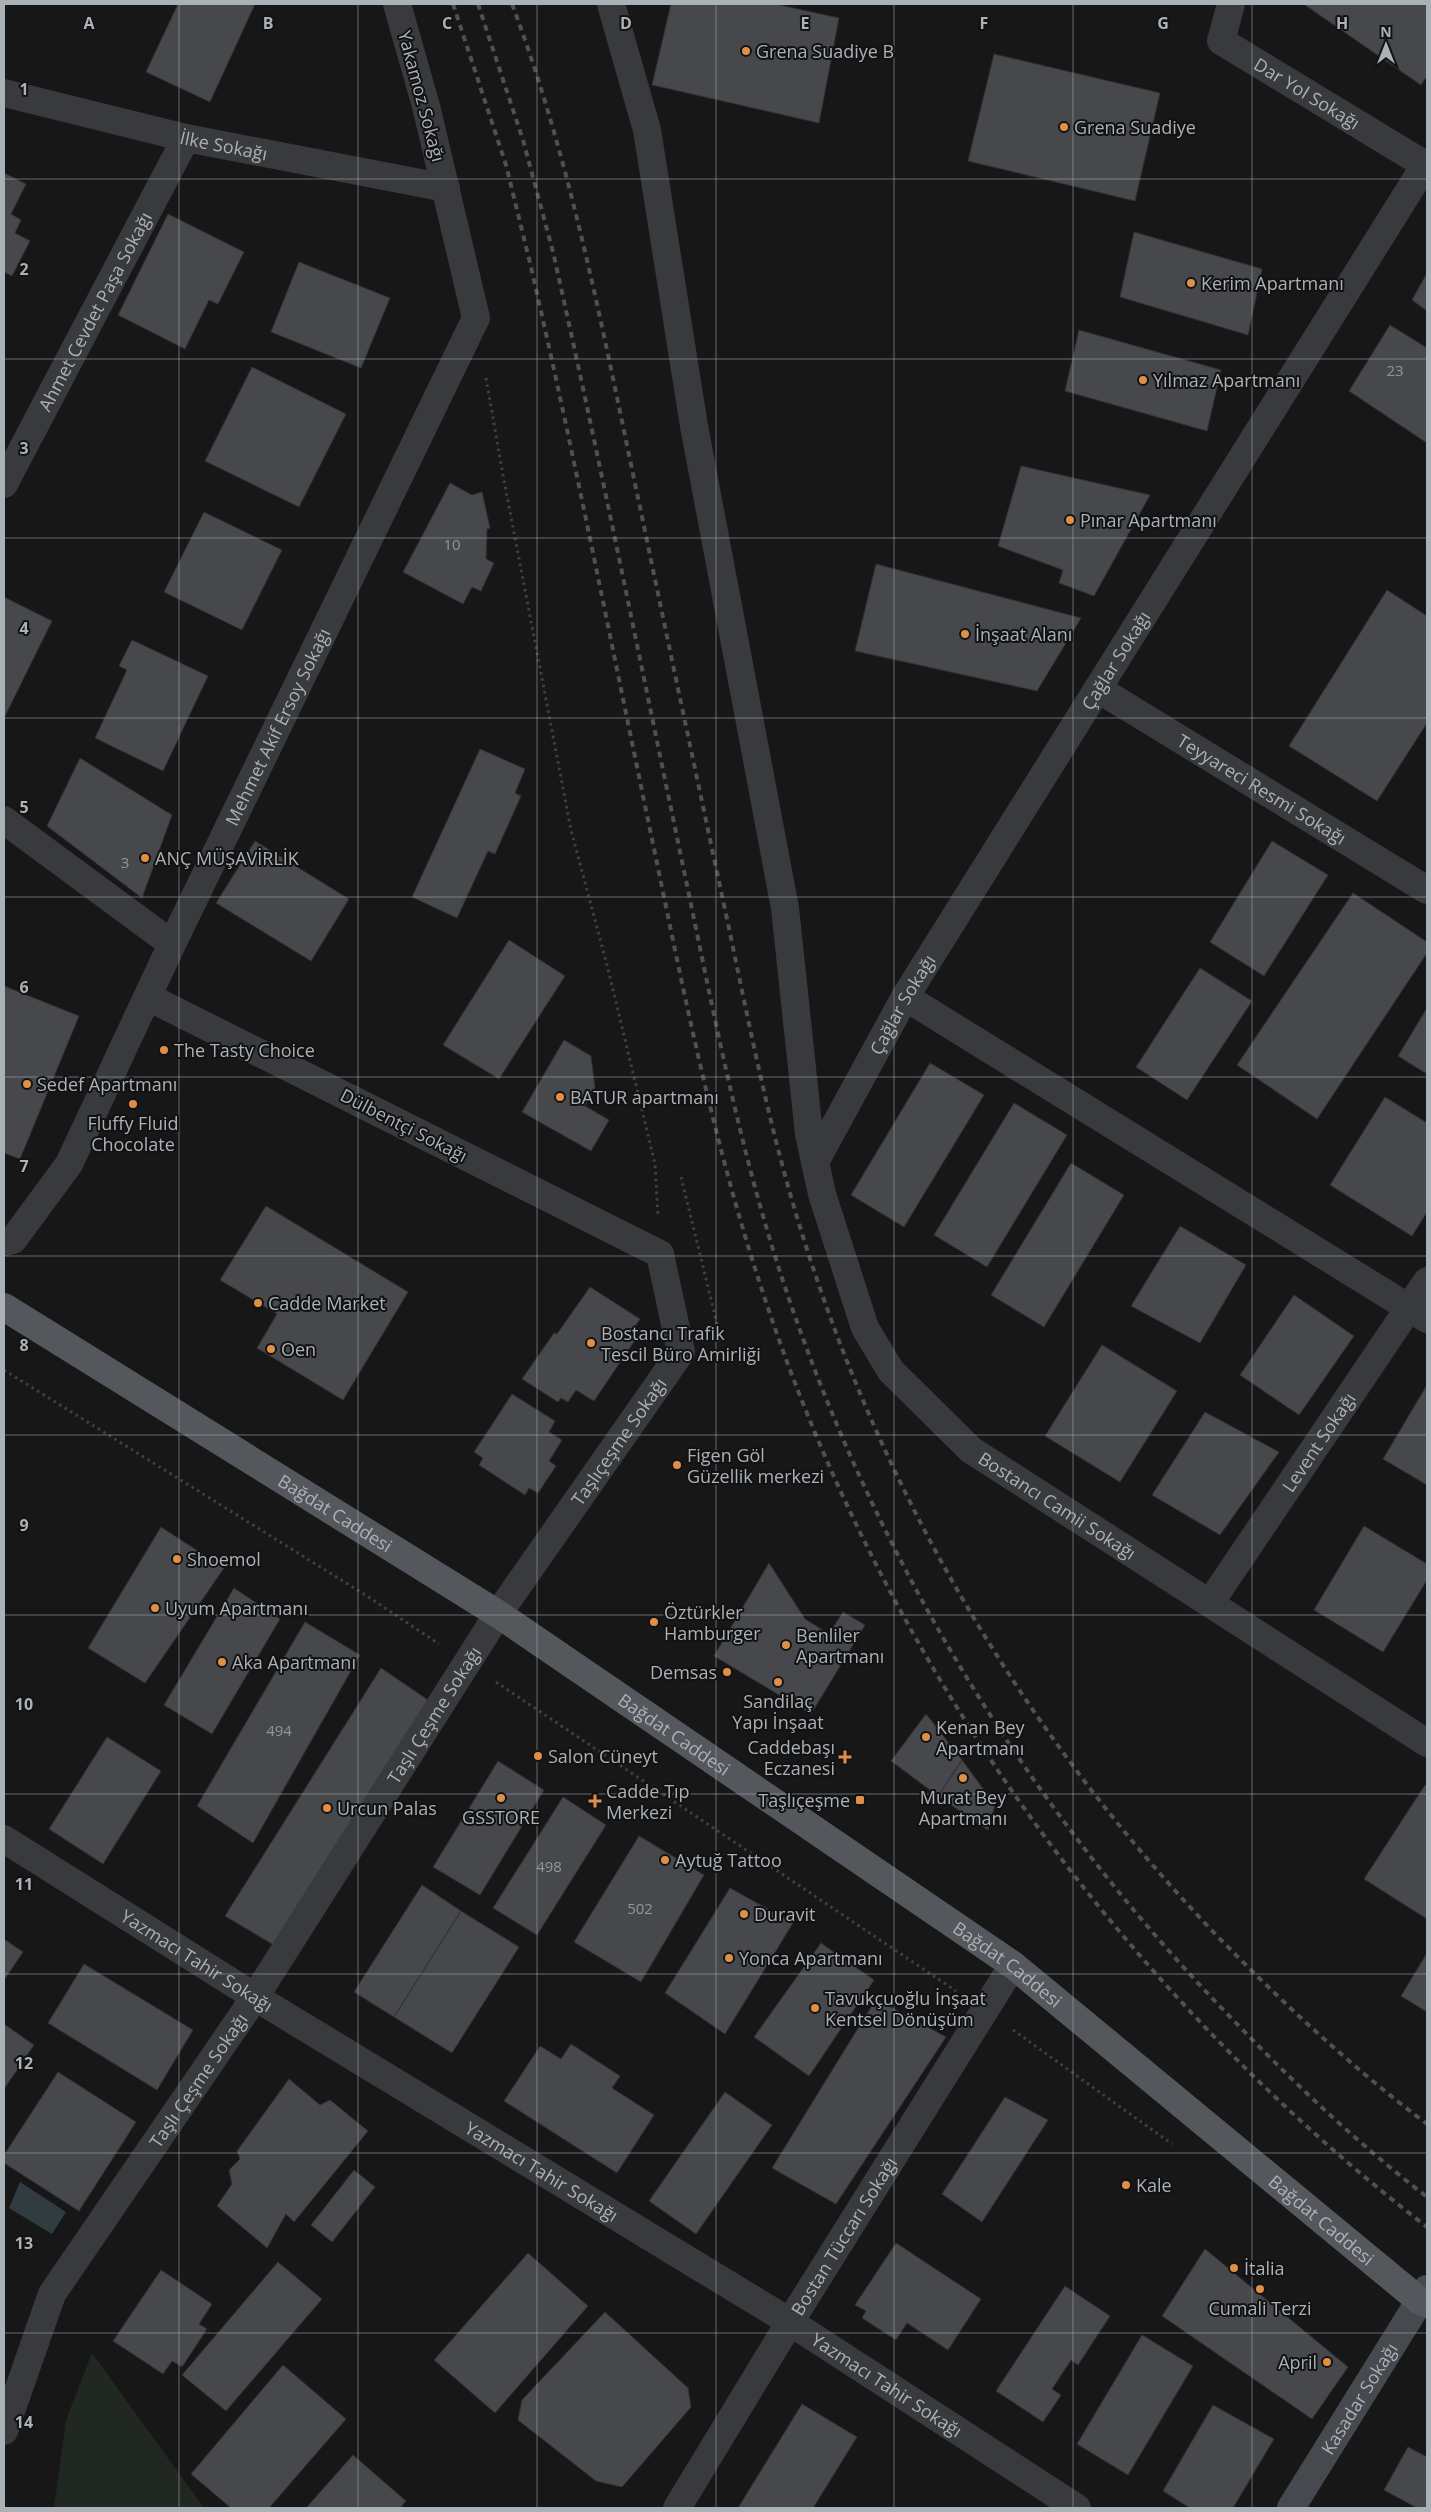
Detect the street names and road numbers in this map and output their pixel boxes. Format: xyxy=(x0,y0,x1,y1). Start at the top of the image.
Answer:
street label: Yakamoz Sokağı xyxy=(393,28,451,164)
street label: Dar Yol Sokağı xyxy=(1250,52,1364,135)
street label: İlke Sokağı xyxy=(178,125,269,165)
street label: Ahmet Cevdet Paşa Sokağı xyxy=(33,208,157,415)
street label: Çağlar Sokağı xyxy=(1076,606,1155,714)
street label: Mehmet Akif Ersoy Sokağı xyxy=(219,624,336,829)
street label: Teyyareci Resmi Sokağı xyxy=(1173,728,1351,850)
street label: Çağlar Sokağı xyxy=(864,950,941,1059)
street label: Dülbentçi Sokağı xyxy=(336,1083,472,1167)
street label: Taşlıçeşme Sokağı xyxy=(565,1373,672,1510)
street label: Levent Sokağı xyxy=(1276,1388,1361,1497)
street label: Bostancı Camii Sokağı xyxy=(974,1446,1141,1565)
street label: Bağdat Caddesi xyxy=(274,1468,397,1557)
street label: Taşlı Çeşme Sokağı xyxy=(381,1642,487,1788)
street label: Bağdat Caddesi xyxy=(614,1688,735,1781)
street label: Yazmacı Tahir Sokağı xyxy=(116,1904,277,2017)
street label: Bağdat Caddesi xyxy=(948,1916,1067,2013)
street label: Taşlı Çeşme Sokağı xyxy=(143,2008,253,2152)
street label: Yazmacı Tahir Sokağı xyxy=(461,2115,623,2227)
street label: Bostan Tüccarı Sokağı xyxy=(785,2152,902,2320)
street label: Bağdat Caddesi xyxy=(1264,2169,1379,2270)
street label: Yazmacı Tahir Sokağı xyxy=(807,2327,967,2442)
street label: Kasadar Sokağı xyxy=(1315,2338,1403,2459)

